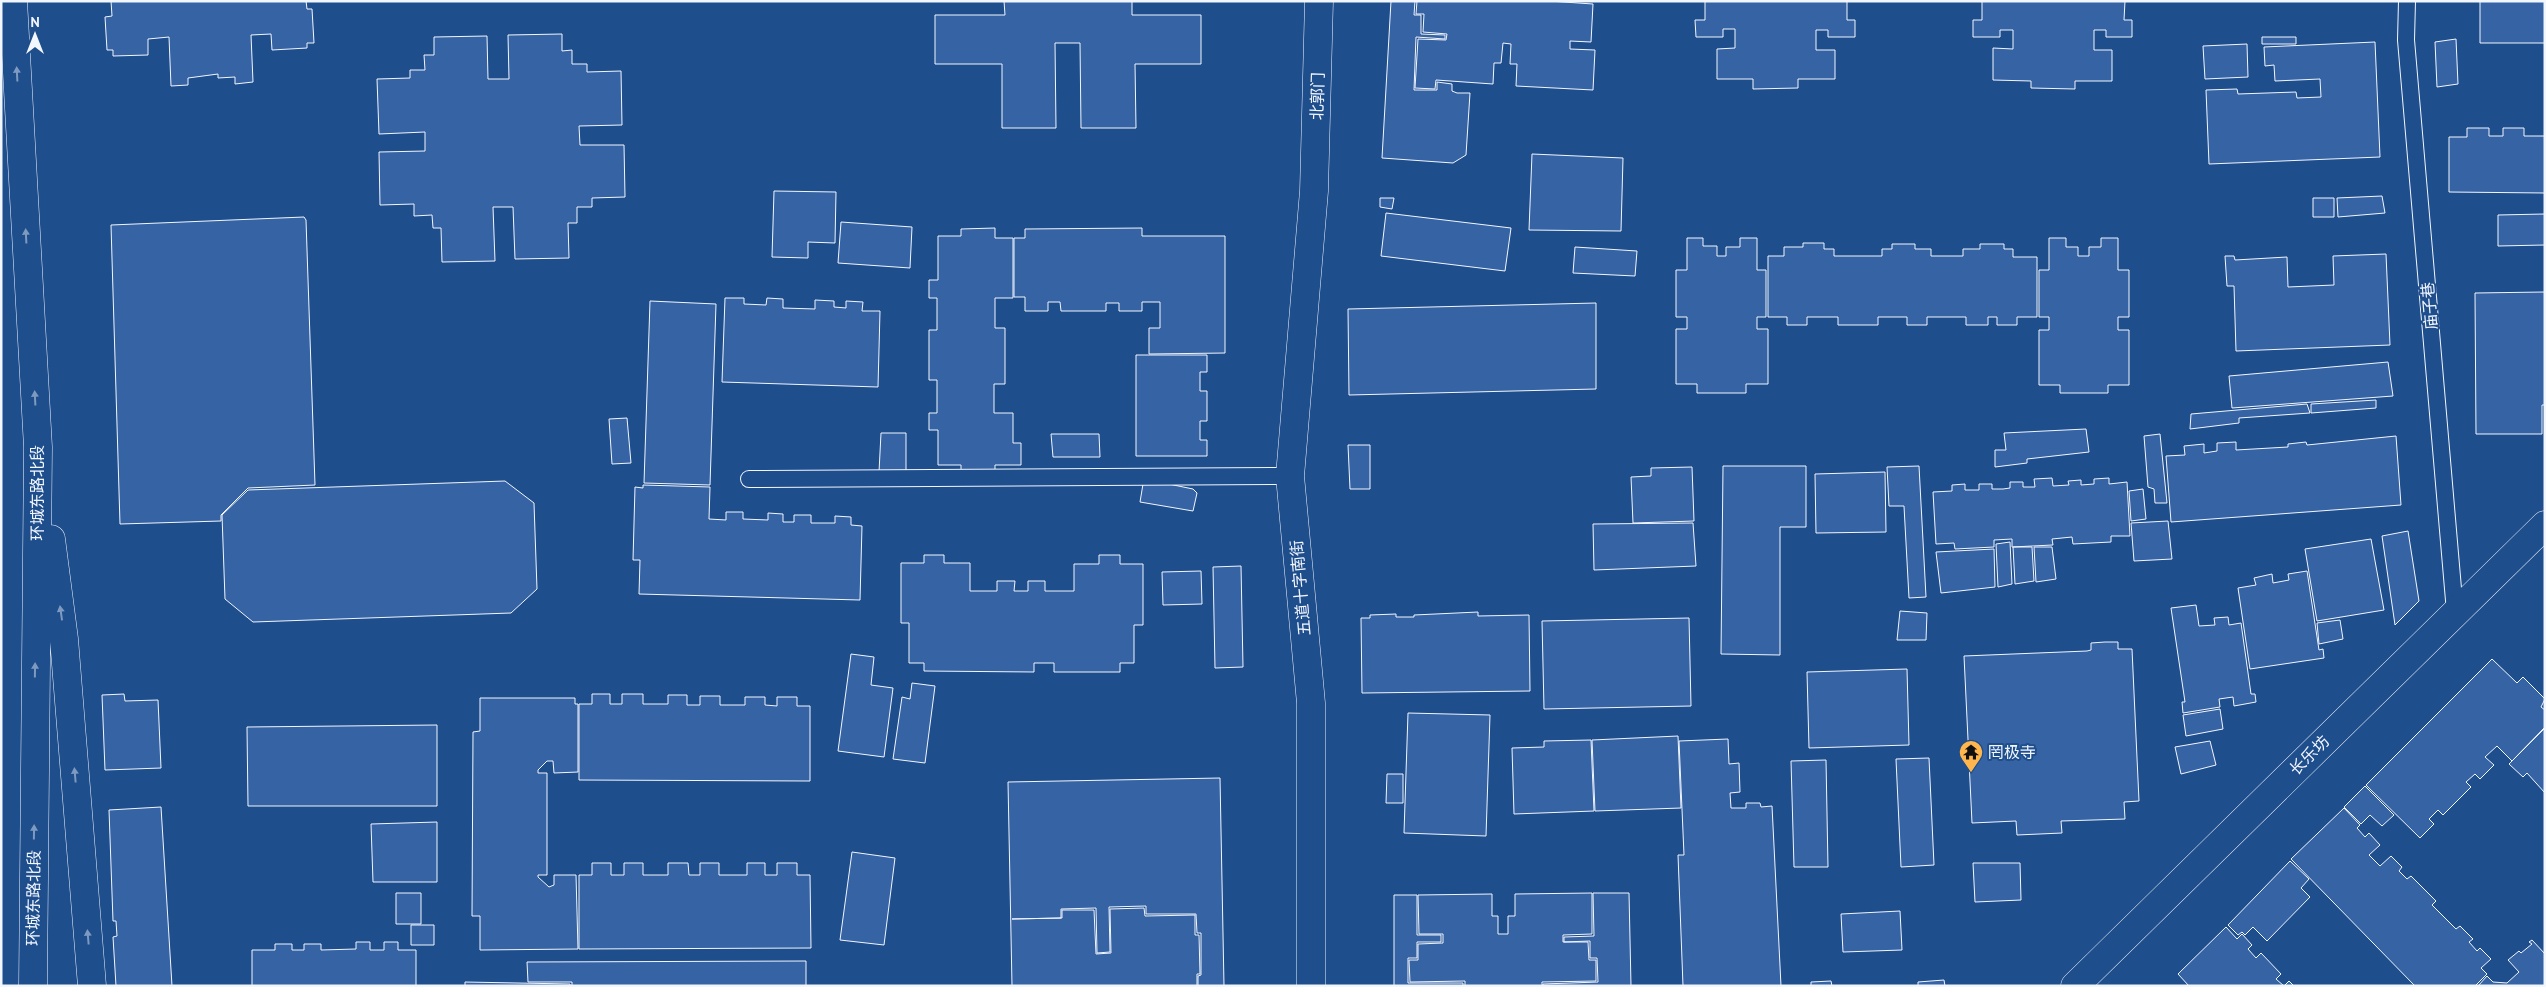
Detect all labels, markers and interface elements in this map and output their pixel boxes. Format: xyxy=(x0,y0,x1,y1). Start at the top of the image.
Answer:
north arrow xyxy=(10,10,60,60)
text: N xyxy=(30,13,40,31)
one-way arrow xyxy=(12,66,20,82)
street label: 北郭门 xyxy=(1306,72,1328,120)
one-way arrow xyxy=(21,228,29,244)
street label: 庙子巷 xyxy=(2417,281,2441,331)
one-way arrow xyxy=(30,390,38,406)
street label: 环城东路北段 xyxy=(27,445,47,541)
street label: 五道十字南街 xyxy=(1286,539,1314,637)
one-way arrow xyxy=(57,605,65,621)
one-way arrow xyxy=(31,661,39,677)
street label: 长乐坊 xyxy=(2285,731,2333,779)
temple icon: 罔极寺 xyxy=(1958,739,1984,773)
place label: 罔极寺 xyxy=(1988,742,2036,762)
one-way arrow xyxy=(71,767,79,783)
one-way arrow xyxy=(30,824,38,840)
street label: 环城东路北段 xyxy=(22,850,44,946)
one-way arrow xyxy=(84,929,92,945)

